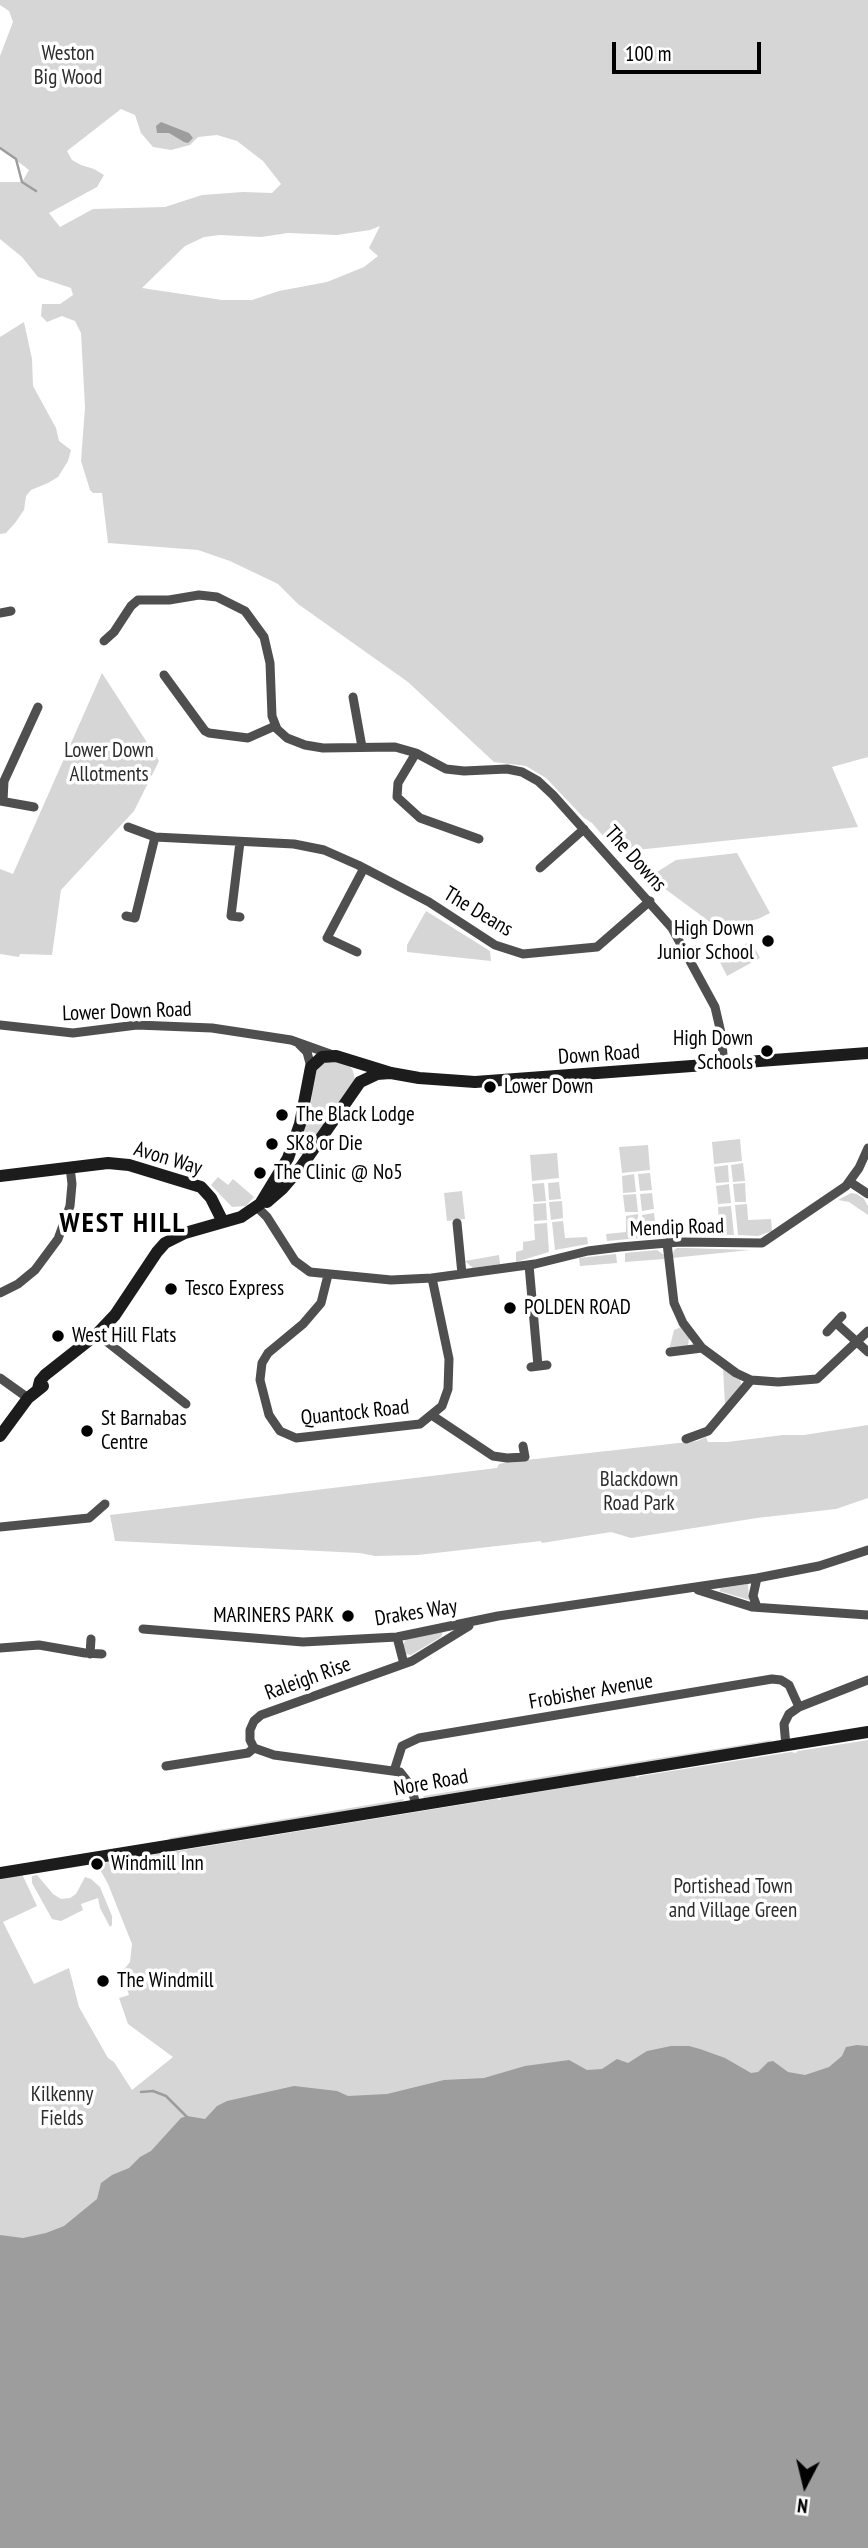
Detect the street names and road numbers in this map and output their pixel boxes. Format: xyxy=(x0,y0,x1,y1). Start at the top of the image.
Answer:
street label: The Downs xyxy=(599,821,671,897)
street label: The Deans xyxy=(439,882,517,942)
street label: Lower Down Road xyxy=(62,997,192,1027)
street label: Down Road xyxy=(557,1040,641,1070)
street label: Avon Way xyxy=(131,1137,205,1181)
street label: Mendip Road xyxy=(629,1214,725,1242)
street label: Quantock Road xyxy=(300,1395,410,1431)
street label: Drakes Way xyxy=(373,1594,459,1632)
street label: Raleigh Rise xyxy=(262,1652,354,1706)
street label: Frobisher Avenue xyxy=(527,1669,655,1715)
street label: Nore Road xyxy=(392,1764,470,1802)

